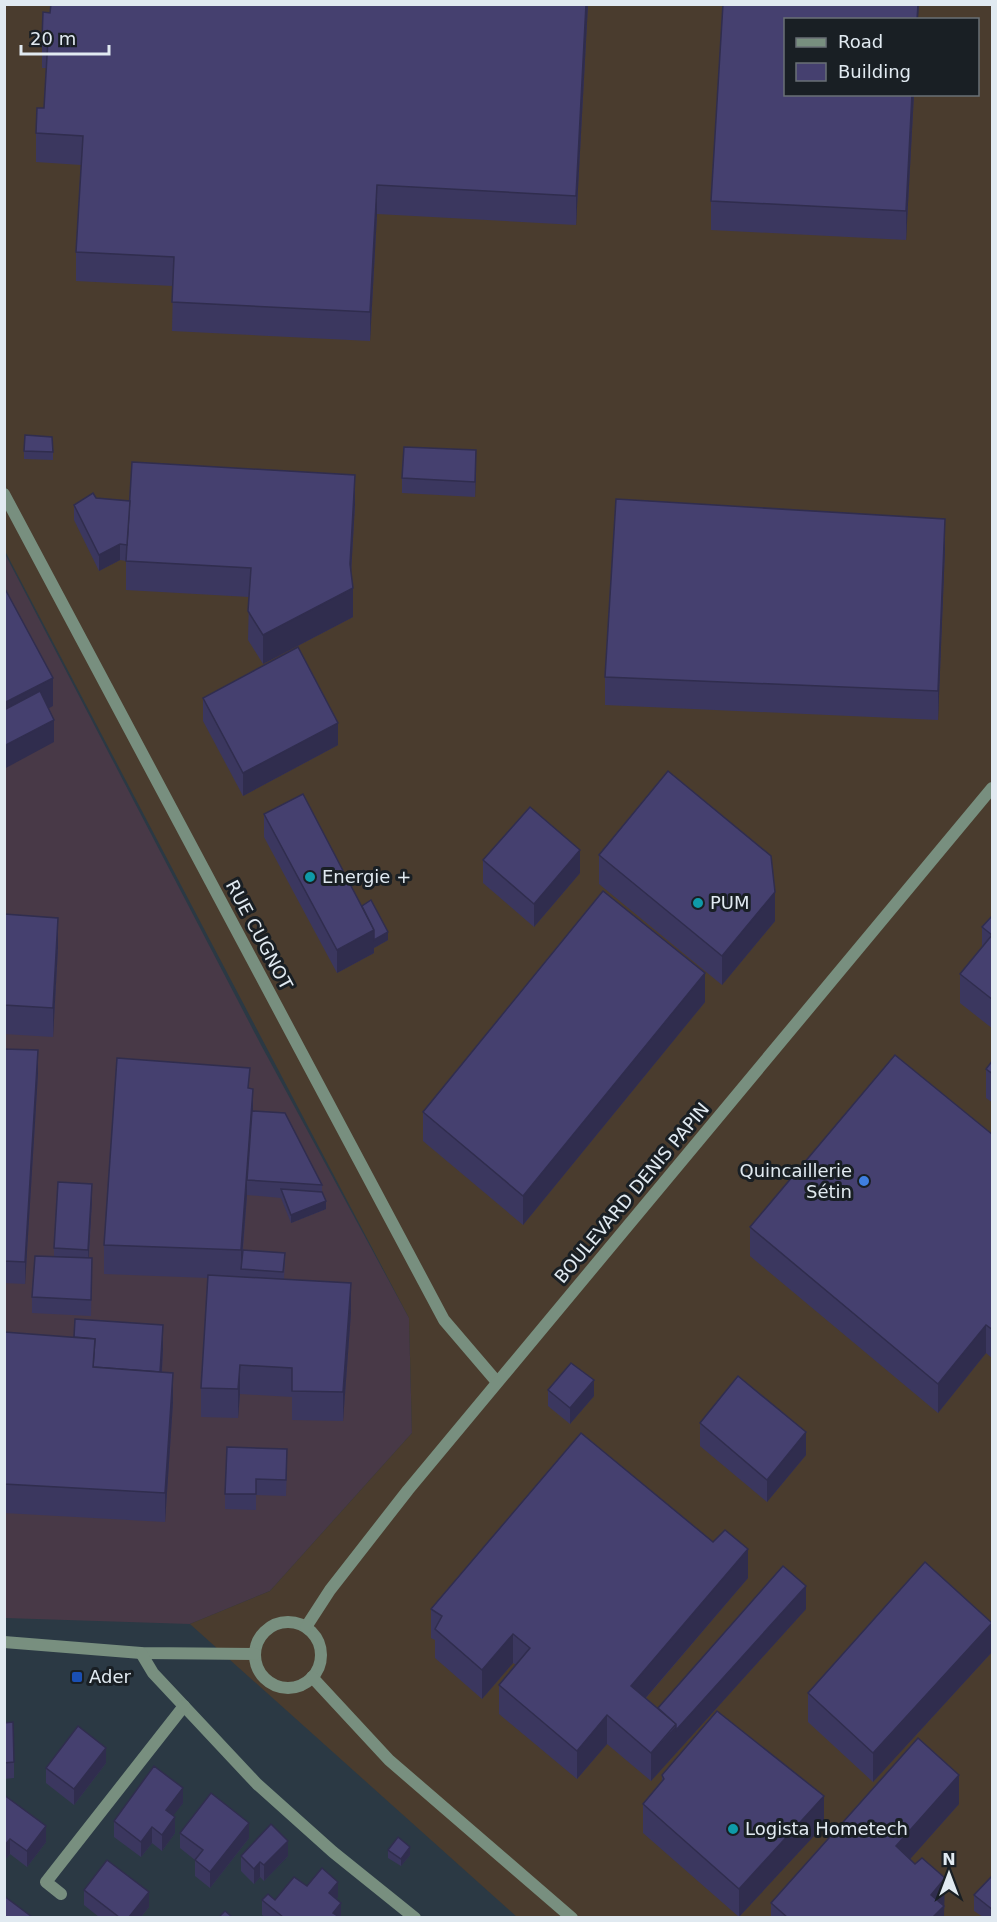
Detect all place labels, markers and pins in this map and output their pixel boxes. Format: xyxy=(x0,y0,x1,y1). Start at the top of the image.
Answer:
place label: Energie + xyxy=(322,866,411,887)
marker: Energie + xyxy=(303,870,317,884)
place label: PUM xyxy=(710,892,750,913)
marker: PUM xyxy=(691,896,705,910)
place label: Quincaillerie Sétin xyxy=(740,1160,852,1202)
marker: Quincaillerie Sétin xyxy=(857,1174,871,1188)
place label: Ader xyxy=(89,1666,131,1687)
marker: Ader xyxy=(70,1670,84,1684)
place label: Logista Hometech xyxy=(745,1818,908,1839)
marker: Logista Hometech xyxy=(726,1822,740,1836)

